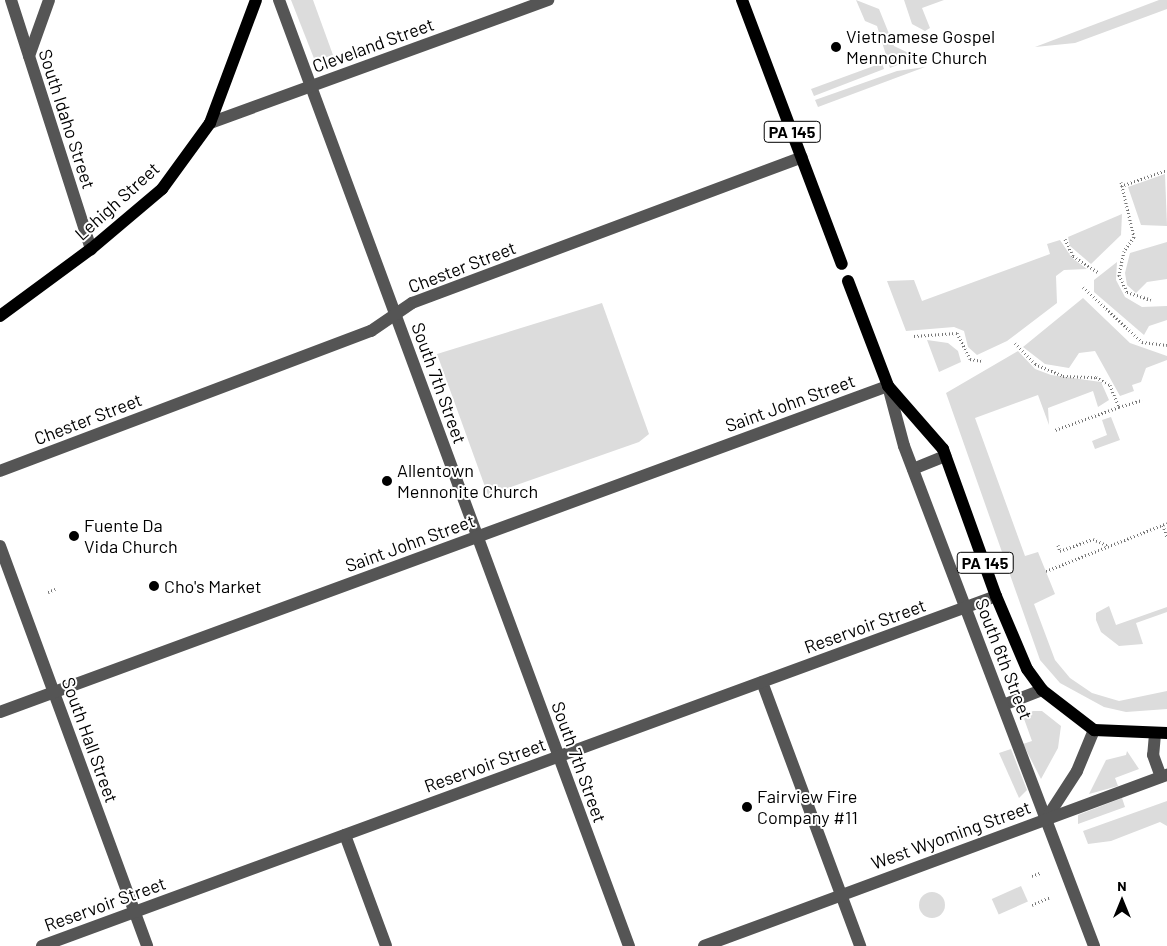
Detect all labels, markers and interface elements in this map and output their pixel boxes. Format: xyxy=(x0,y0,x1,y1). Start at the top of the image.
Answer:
street label: Cleveland Street xyxy=(309,13,437,77)
place label: Vietnamese Gospel Mennonite Church xyxy=(846,26,995,68)
marker: Vietnamese Gospel Mennonite Church xyxy=(830,41,842,53)
street label: South Idaho Street xyxy=(34,46,100,192)
road number: PA 145 xyxy=(763,118,821,146)
street label: Lehigh Street xyxy=(70,157,164,245)
street label: Chester Street xyxy=(405,237,519,297)
street label: South 7th Street xyxy=(407,319,471,447)
street label: Saint John Street xyxy=(722,370,858,436)
street label: Chester Street xyxy=(31,389,145,449)
place label: Allentown Mennonite Church xyxy=(397,460,538,502)
marker: Allentown Mennonite Church xyxy=(381,475,393,487)
street label: Saint John Street xyxy=(342,510,478,576)
place label: Fuente Da Vida Church xyxy=(84,515,178,558)
marker: Fuente Da Vida Church xyxy=(68,530,80,542)
road number: PA 145 xyxy=(956,550,1014,576)
place label: Cho's Market xyxy=(164,575,262,597)
marker: Cho's Market xyxy=(148,580,160,592)
street label: Reservoir Street xyxy=(801,594,929,658)
street label: South 6th Street xyxy=(971,595,1037,723)
street label: South Hall Street xyxy=(57,674,123,806)
street label: South 7th Street xyxy=(547,698,611,826)
street label: Reservoir Street xyxy=(421,733,549,797)
place label: Fairview Fire Company #11 xyxy=(757,786,858,829)
street label: West Wyoming Street xyxy=(868,796,1034,874)
marker: Fairview Fire Company #11 xyxy=(741,801,753,813)
street label: Reservoir Street xyxy=(41,872,169,936)
north arrow xyxy=(1097,876,1147,926)
text: N xyxy=(1117,877,1127,894)

